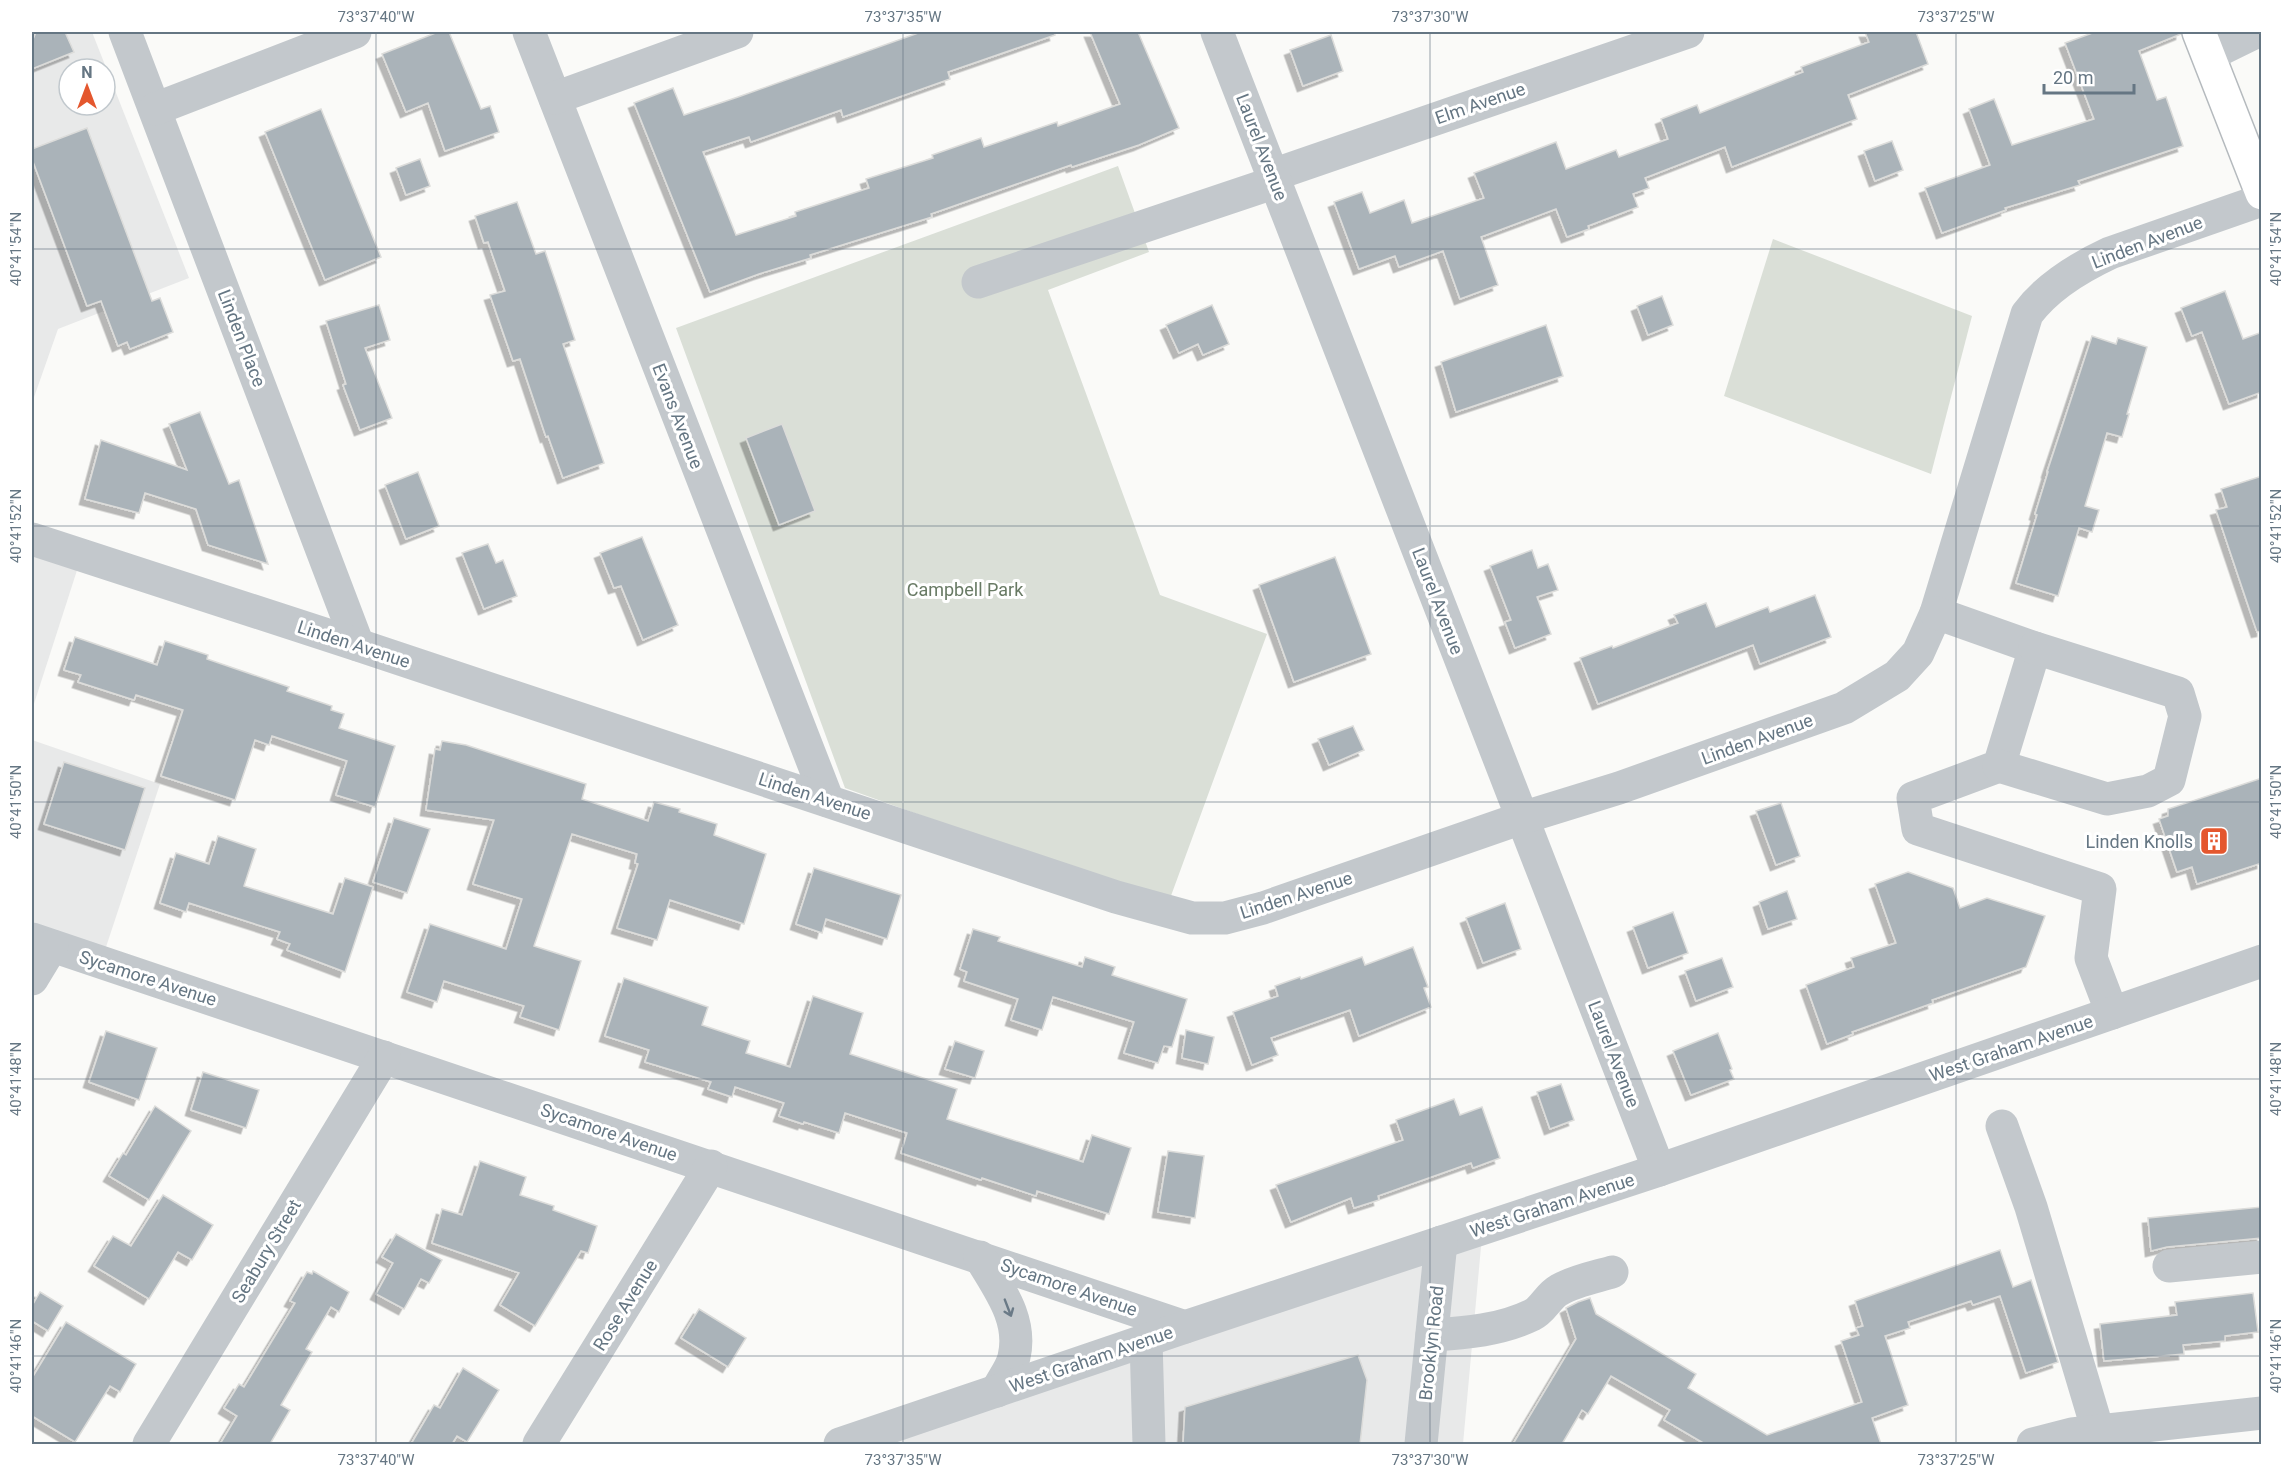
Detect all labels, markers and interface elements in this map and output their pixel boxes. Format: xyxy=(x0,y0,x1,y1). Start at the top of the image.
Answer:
text: 73°37'40"W xyxy=(338,8,414,26)
text: 73°37'35"W xyxy=(865,8,941,26)
text: 73°37'30"W xyxy=(1392,8,1468,26)
text: 73°37'25"W xyxy=(1918,8,1994,26)
north arrow xyxy=(57,57,117,117)
scale bar xyxy=(2044,57,2134,95)
text: N xyxy=(81,63,93,82)
text: 20 m xyxy=(2053,67,2093,88)
street label: Elm Avenue xyxy=(1432,78,1528,128)
street label: Laurel Avenue xyxy=(1232,91,1292,203)
street label: Linden Avenue xyxy=(2089,211,2205,273)
text: 40°41'54"N xyxy=(7,212,25,286)
text: 40°41'54"N xyxy=(2267,212,2285,286)
street label: Linden Place xyxy=(214,286,270,390)
street label: Evans Avenue xyxy=(648,360,708,472)
text: 40°41'52"N xyxy=(7,489,25,563)
text: 40°41'52"N xyxy=(2267,489,2285,563)
street label: Laurel Avenue xyxy=(1408,545,1468,657)
park label: Campbell Park xyxy=(907,579,1024,600)
street label: Linden Avenue xyxy=(295,616,413,672)
street label: Linden Avenue xyxy=(1698,709,1816,769)
text: 40°41'50"N xyxy=(7,765,25,839)
text: 40°41'50"N xyxy=(2267,765,2285,839)
street label: Linden Avenue xyxy=(756,768,874,824)
building icon: Linden Knolls xyxy=(2198,825,2230,857)
place label: Linden Knolls xyxy=(2086,831,2193,852)
street label: Linden Avenue xyxy=(1237,867,1355,923)
street label: Sycamore Avenue xyxy=(77,946,219,1010)
street label: Laurel Avenue xyxy=(1584,998,1644,1110)
street label: West Graham Avenue xyxy=(1926,1010,2096,1086)
text: 40°41'48"N xyxy=(7,1042,25,1116)
text: 40°41'48"N xyxy=(2267,1042,2285,1116)
street label: Sycamore Avenue xyxy=(538,1099,680,1165)
street label: West Graham Avenue xyxy=(1467,1169,1637,1241)
street label: Seabury Street xyxy=(227,1195,305,1306)
street label: Sycamore Avenue xyxy=(998,1254,1140,1320)
street label: Rose Avenue xyxy=(589,1256,661,1354)
street label: Brooklyn Road xyxy=(1415,1285,1447,1401)
one-way arrow xyxy=(1004,1298,1015,1317)
text: 40°41'46"N xyxy=(7,1319,25,1393)
text: 40°41'46"N xyxy=(2267,1319,2285,1393)
street label: West Graham Avenue xyxy=(1006,1321,1176,1397)
text: 73°37'40"W xyxy=(338,1451,414,1469)
text: 73°37'35"W xyxy=(865,1451,941,1469)
text: 73°37'30"W xyxy=(1392,1451,1468,1469)
text: 73°37'25"W xyxy=(1918,1451,1994,1469)

